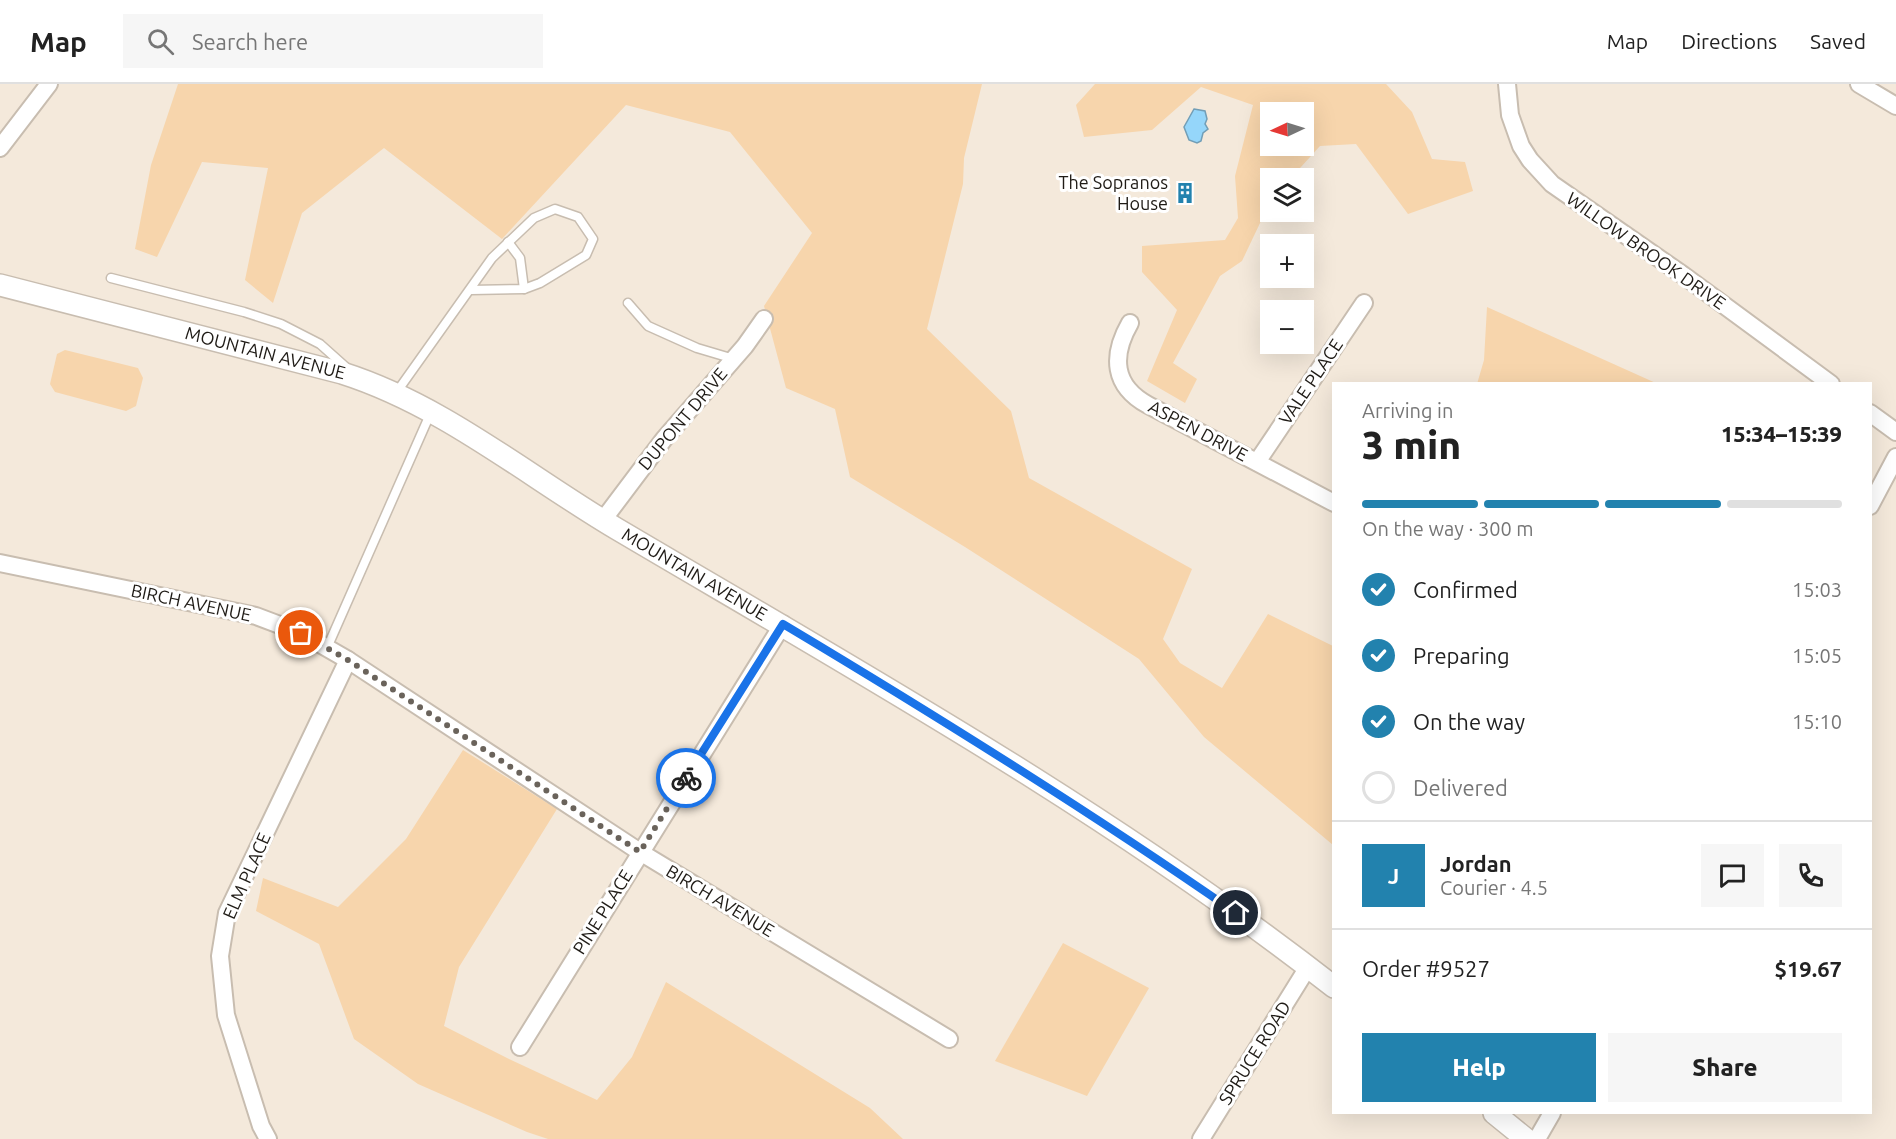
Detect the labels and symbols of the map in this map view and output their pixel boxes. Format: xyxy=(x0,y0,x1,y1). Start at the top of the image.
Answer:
north arrow xyxy=(1260,102,1314,156)
place label: The Sopranos House xyxy=(1058,172,1168,213)
building icon: The Sopranos House xyxy=(1173,181,1197,205)
street label: WILLOW BROOK DRIVE xyxy=(1563,188,1730,313)
street label: MOUNTAIN AVENUE xyxy=(183,322,348,383)
street label: VALE PLACE xyxy=(1274,335,1346,428)
street label: DUPONT DRIVE xyxy=(634,363,731,473)
street label: ASPEN DRIVE xyxy=(1146,396,1251,465)
street label: MOUNTAIN AVENUE xyxy=(619,523,771,624)
street label: BIRCH AVENUE xyxy=(129,580,253,625)
pin xyxy=(275,607,326,658)
courier xyxy=(656,748,716,808)
street label: ELM PLACE xyxy=(218,829,274,922)
street label: BIRCH AVENUE xyxy=(663,860,778,940)
street label: PINE PLACE xyxy=(568,866,636,957)
pin xyxy=(1210,887,1261,938)
street label: SPRUCE ROAD xyxy=(1214,997,1294,1108)

